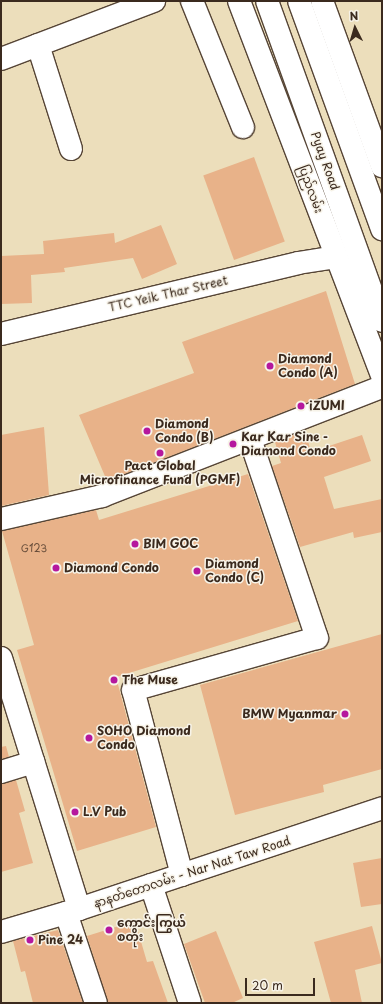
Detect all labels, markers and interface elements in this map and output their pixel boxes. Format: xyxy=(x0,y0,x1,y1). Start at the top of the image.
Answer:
text: N xyxy=(349,7,359,24)
north arrow xyxy=(335,8,375,48)
street label: Pyay Road xyxy=(308,130,342,192)
street label: ပြည်လမ်း xyxy=(296,163,326,215)
street label: TTC Yeik Thar Street xyxy=(106,273,230,315)
place label: Diamond Condo (A) xyxy=(278,352,338,380)
marker: Diamond Condo (A) xyxy=(265,361,275,371)
place label: iZUMI xyxy=(309,399,345,413)
marker: iZUMI xyxy=(296,401,306,411)
place label: Diamond Condo (B) xyxy=(155,417,214,445)
marker: Diamond Condo (B) xyxy=(142,426,152,436)
place label: Kar Kar Sine - Diamond Condo xyxy=(241,430,336,458)
marker: Kar Kar Sine - Diamond Condo xyxy=(228,439,238,449)
marker: Pact Global Microfinance Fund (PGMF) xyxy=(155,448,165,458)
place label: Pact Global Microfinance Fund (PGMF) xyxy=(80,459,240,487)
place label: BIM GOC xyxy=(143,537,199,551)
marker: BIM GOC xyxy=(130,539,140,549)
house number: G123 xyxy=(21,542,47,554)
place label: Diamond Condo (C) xyxy=(205,557,264,585)
place label: Diamond Condo xyxy=(64,561,159,575)
marker: Diamond Condo xyxy=(51,563,61,573)
marker: Diamond Condo (C) xyxy=(192,566,202,576)
place label: The Muse xyxy=(122,673,178,687)
marker: The Muse xyxy=(109,675,119,685)
place label: BMW Myanmar xyxy=(241,707,337,721)
marker: BMW Myanmar xyxy=(340,709,350,719)
place label: SOHO Diamond Condo xyxy=(97,724,190,752)
marker: SOHO Diamond Condo xyxy=(84,733,94,743)
place label: L.V Pub xyxy=(83,805,127,819)
marker: L.V Pub xyxy=(70,807,80,817)
street label: နာနတ်တောလမ်း - Nar Nat Taw Road xyxy=(92,833,292,911)
place label: ကောင်းကြွယ် စတိုး xyxy=(117,916,186,944)
marker: ကောင်းကြွယ် စတိုး xyxy=(104,925,114,935)
place label: Pine 24 xyxy=(38,933,84,947)
marker: Pine 24 xyxy=(25,935,35,945)
scale bar xyxy=(247,970,317,996)
text: 20 m xyxy=(252,976,283,994)

